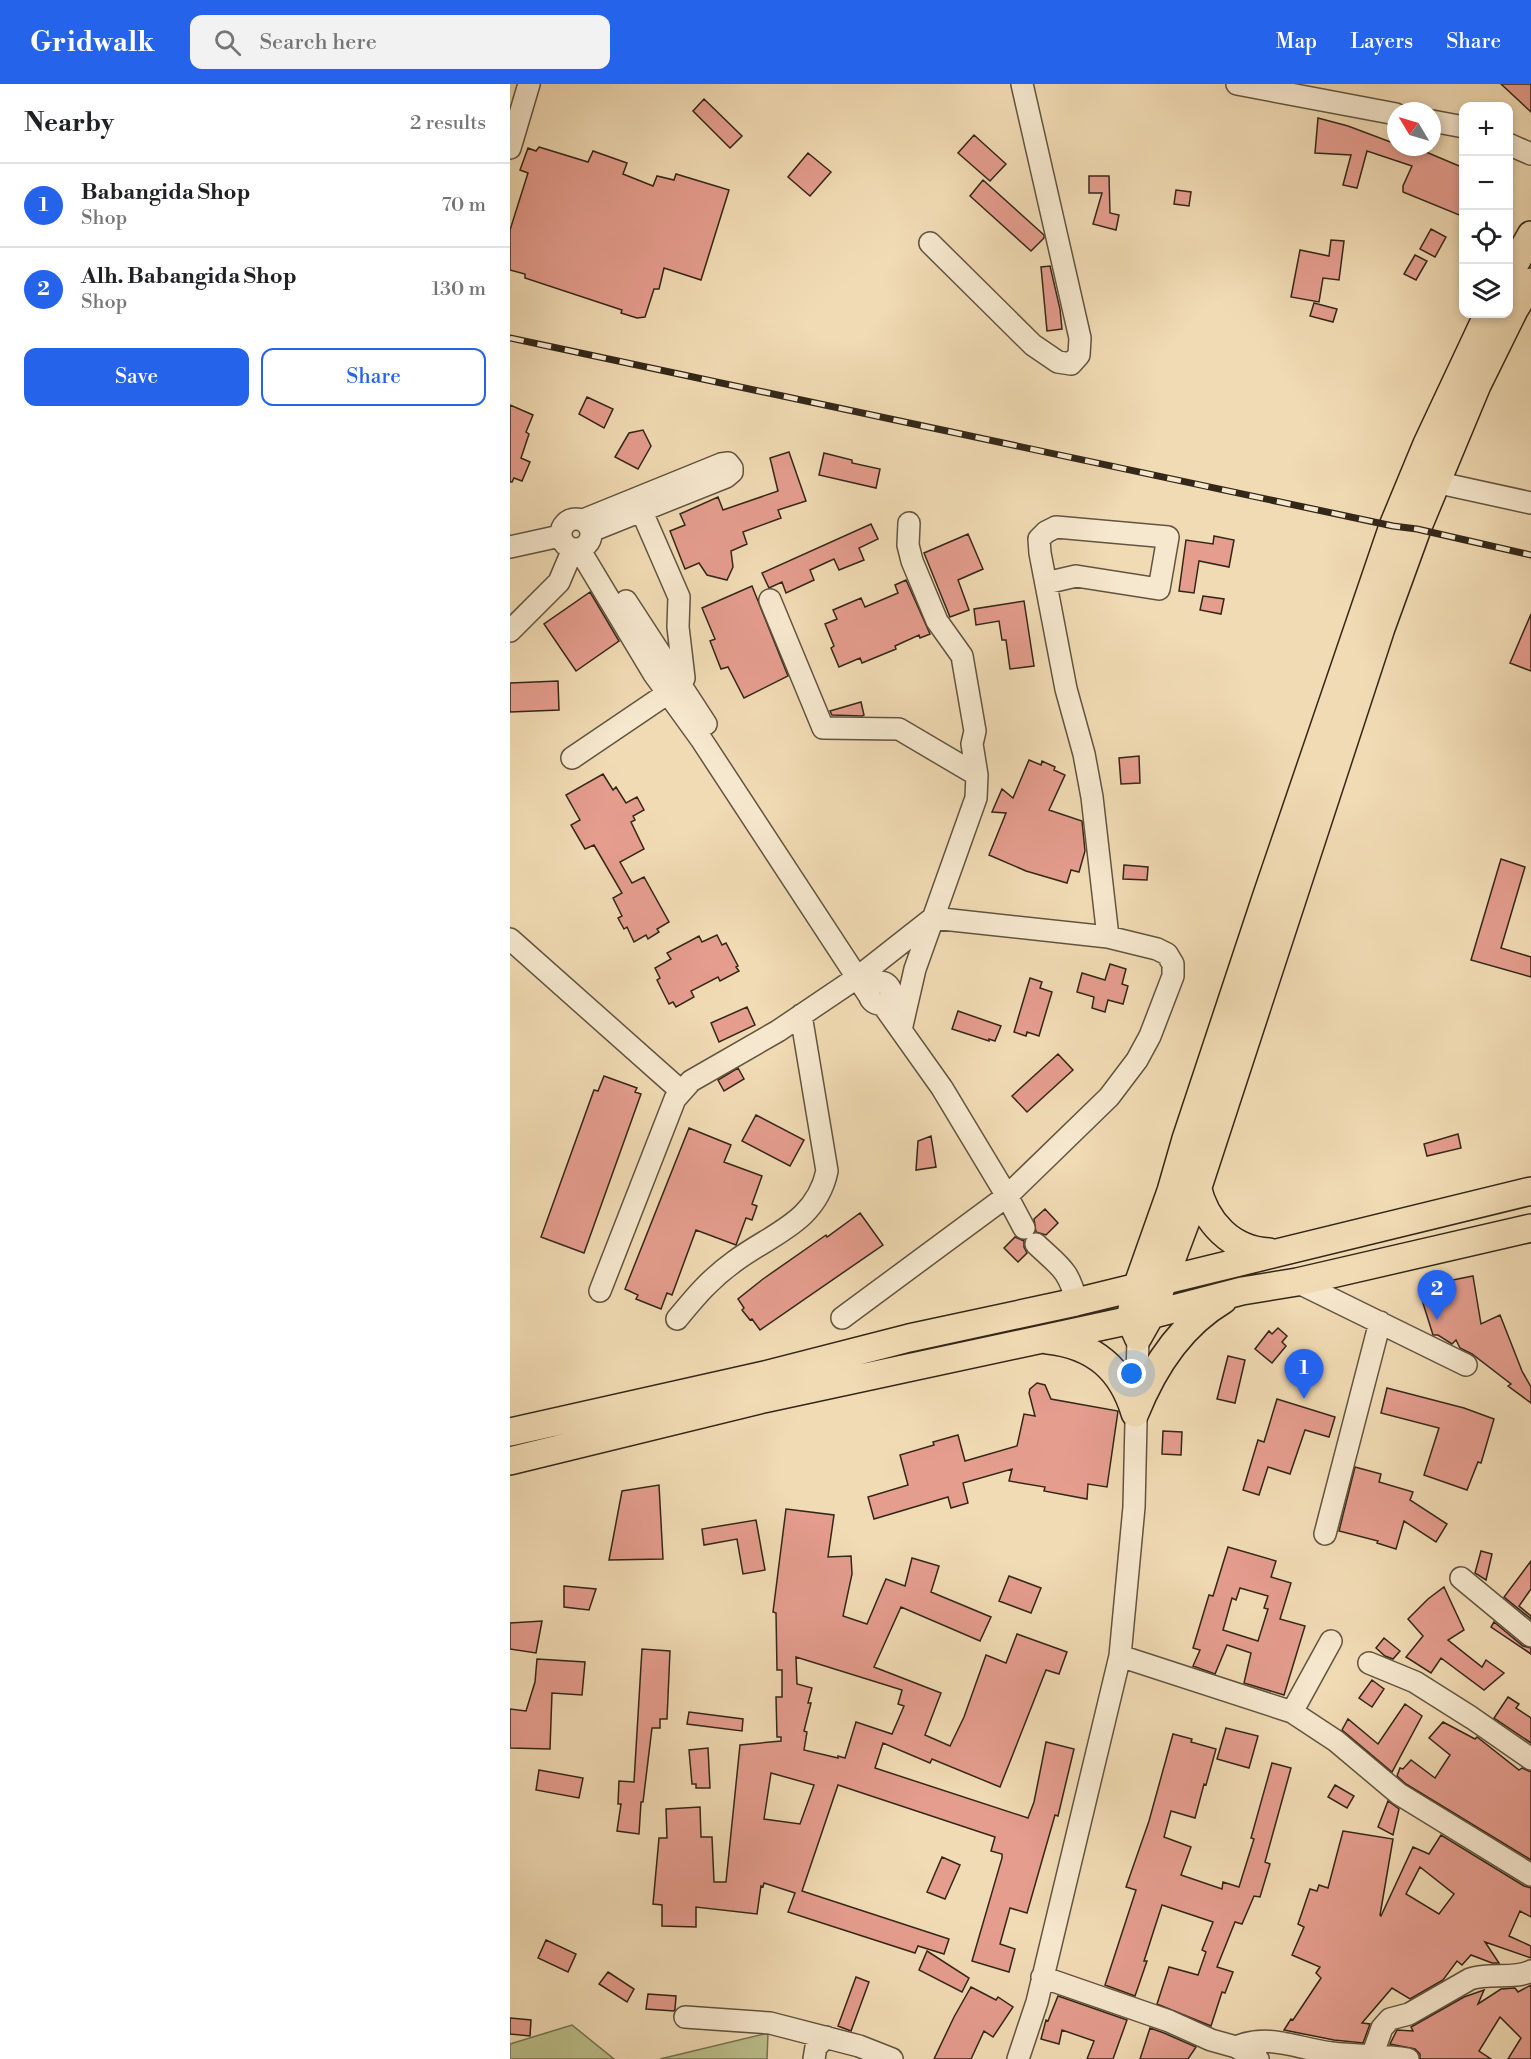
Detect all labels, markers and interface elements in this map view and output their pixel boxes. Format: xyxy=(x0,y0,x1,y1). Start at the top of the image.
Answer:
search box xyxy=(190,15,610,69)
text: Gridwalk xyxy=(30,25,154,60)
icon: search xyxy=(211,26,244,59)
text: Search here xyxy=(259,29,377,56)
text: Map xyxy=(1276,29,1317,55)
text: Layers xyxy=(1350,29,1413,55)
text: Share xyxy=(1446,29,1501,55)
north arrow xyxy=(1387,102,1441,156)
map controls xyxy=(1459,102,1513,318)
button: + xyxy=(1459,102,1513,156)
text: Nearby xyxy=(24,107,114,139)
text: 2 results xyxy=(410,111,486,136)
button: − xyxy=(1459,156,1513,210)
text: Babangida Shop xyxy=(81,179,251,206)
text: 1 xyxy=(39,193,48,218)
text: 70 m xyxy=(442,193,486,218)
text: Shop xyxy=(81,206,127,231)
button: locate xyxy=(1459,210,1513,264)
text: Alh. Babangida Shop xyxy=(81,263,297,290)
button: layers xyxy=(1459,264,1513,318)
text: 2 xyxy=(37,277,50,302)
text: 130 m xyxy=(431,277,486,302)
text: Shop xyxy=(81,290,127,315)
button: Save xyxy=(24,348,249,406)
button: Share xyxy=(261,348,486,406)
pin: 2 xyxy=(1418,1270,1456,1320)
pin: 1 xyxy=(1284,1350,1324,1399)
your location xyxy=(1117,1359,1146,1388)

